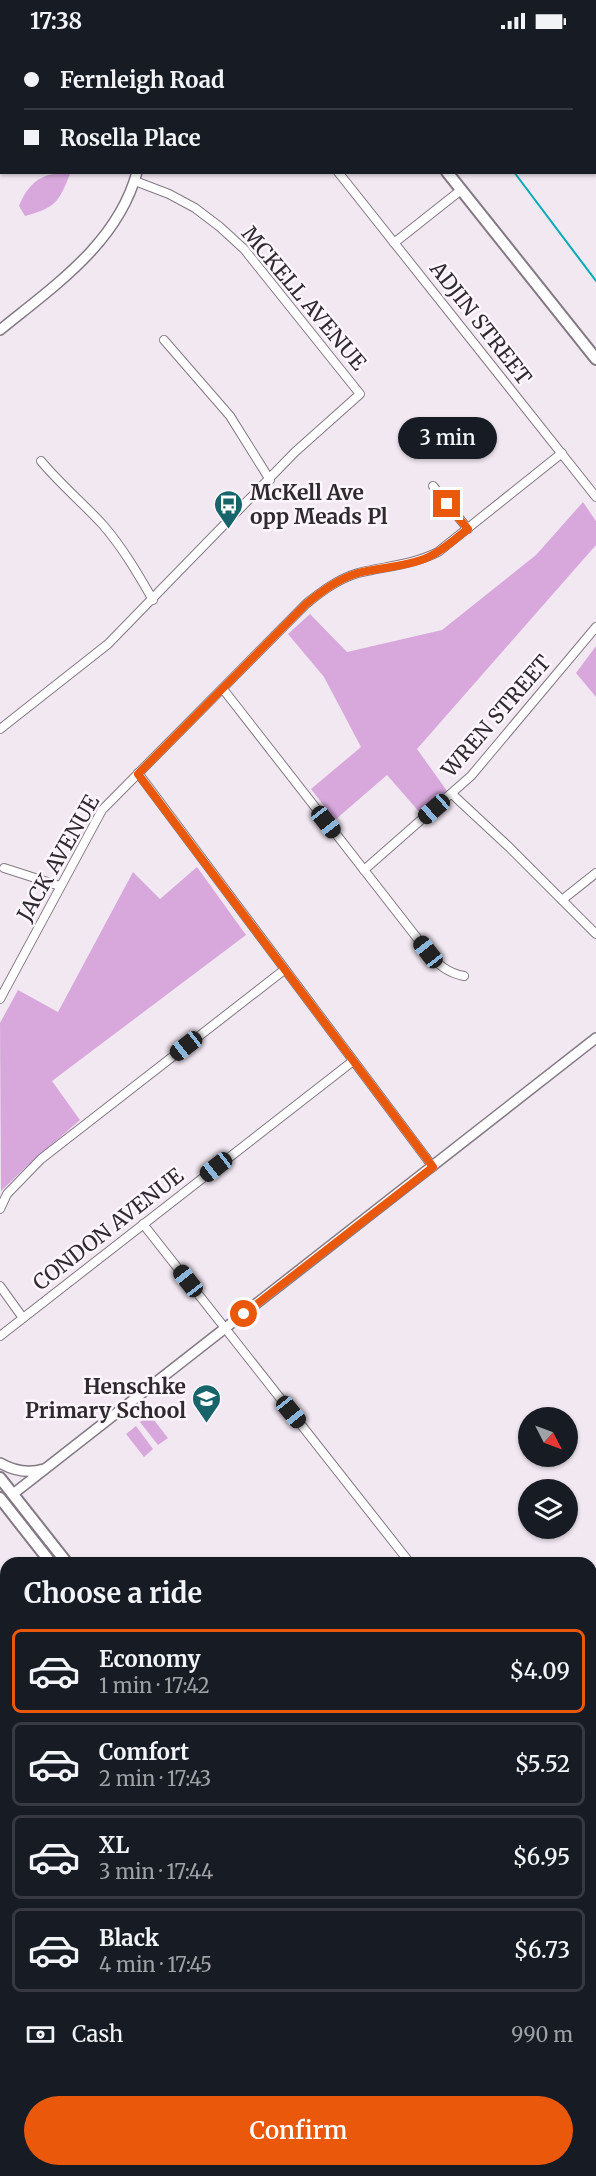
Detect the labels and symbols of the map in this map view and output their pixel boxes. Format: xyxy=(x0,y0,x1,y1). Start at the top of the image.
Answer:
street label: MCKELL AVENUE xyxy=(236,220,373,376)
street label: ADJIN STREET xyxy=(424,255,538,390)
callout: 3 min xyxy=(398,417,496,459)
place label: McKell Ave opp Meads Pl xyxy=(250,479,388,530)
bus stop icon: McKell Ave opp Meads Pl xyxy=(213,488,245,530)
route end xyxy=(433,490,460,517)
street label: WREN STREET xyxy=(435,649,557,783)
street label: JACK AVENUE xyxy=(10,789,105,927)
car xyxy=(415,790,453,828)
car xyxy=(308,802,344,842)
car xyxy=(410,932,446,972)
car xyxy=(166,1028,206,1064)
car xyxy=(196,1149,236,1185)
street label: CONDON AVENUE xyxy=(27,1161,189,1296)
car xyxy=(170,1261,206,1301)
route start xyxy=(230,1300,257,1327)
place label: Henschke Primary School xyxy=(25,1373,186,1424)
school or university icon: Henschke Primary School xyxy=(191,1382,223,1424)
car xyxy=(273,1392,309,1432)
north arrow xyxy=(518,1407,578,1467)

